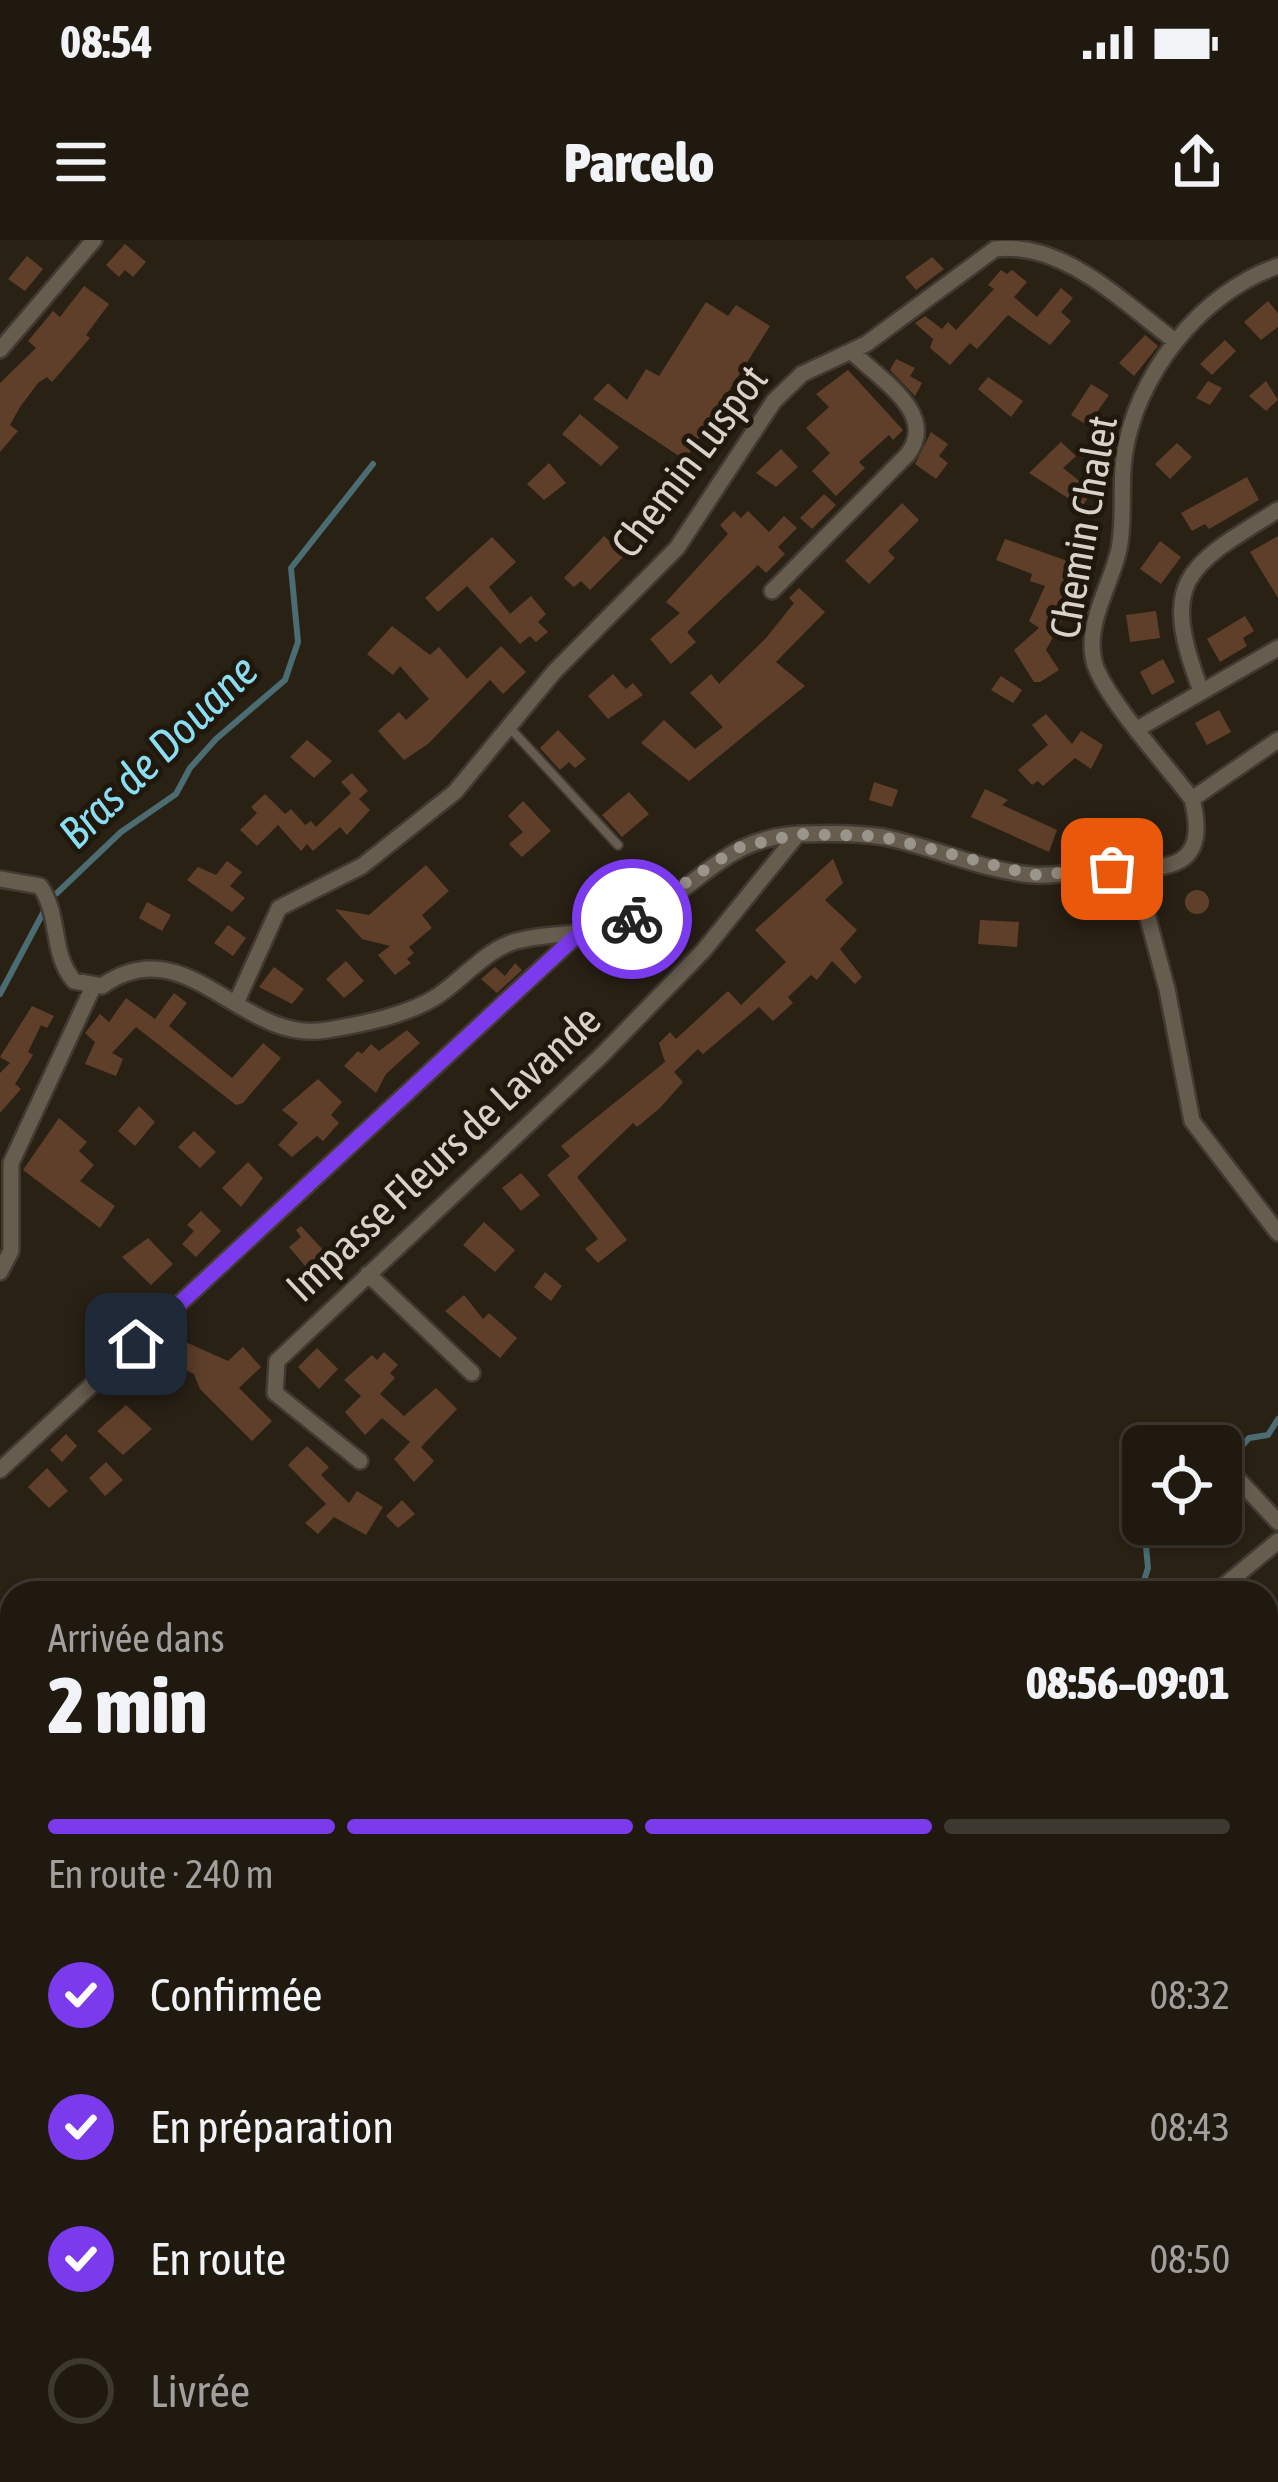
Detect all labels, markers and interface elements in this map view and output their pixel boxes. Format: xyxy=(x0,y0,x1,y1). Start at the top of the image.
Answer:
text: 08:54 xyxy=(60,16,153,68)
icon: menu xyxy=(48,129,114,195)
icon: share xyxy=(1164,129,1230,195)
text: Parcelo xyxy=(564,132,714,193)
street label: Chemin Luspot xyxy=(601,356,777,566)
street label: Chemin Chalet xyxy=(1040,412,1126,642)
water label: Bras de Douane xyxy=(48,644,268,858)
pin xyxy=(1061,818,1163,920)
icon: bag xyxy=(1079,836,1145,902)
courier xyxy=(572,859,692,979)
icon: bike xyxy=(599,886,665,952)
street label: Impasse Fleurs de Lavande xyxy=(276,995,610,1311)
pin xyxy=(85,1293,187,1395)
icon: home xyxy=(103,1311,169,1377)
map controls xyxy=(1122,1425,1242,1545)
button: locate xyxy=(1122,1425,1242,1545)
text: Arrivée dans xyxy=(48,1616,225,1660)
text: 08:56–09:01 xyxy=(1026,1657,1230,1709)
text: 2 min xyxy=(48,1660,207,1750)
text: En route · 240 m xyxy=(48,1852,274,1896)
icon: check xyxy=(48,1962,114,2028)
text: Confirmée xyxy=(150,1969,322,2021)
text: 08:32 xyxy=(1150,1973,1230,2017)
icon: check xyxy=(48,2094,114,2160)
text: En préparation xyxy=(150,2101,394,2153)
text: 08:43 xyxy=(1150,2105,1230,2149)
icon: check xyxy=(48,2226,114,2292)
text: En route xyxy=(150,2233,286,2285)
text: 08:50 xyxy=(1150,2237,1230,2281)
text: Livrée xyxy=(150,2365,250,2417)

